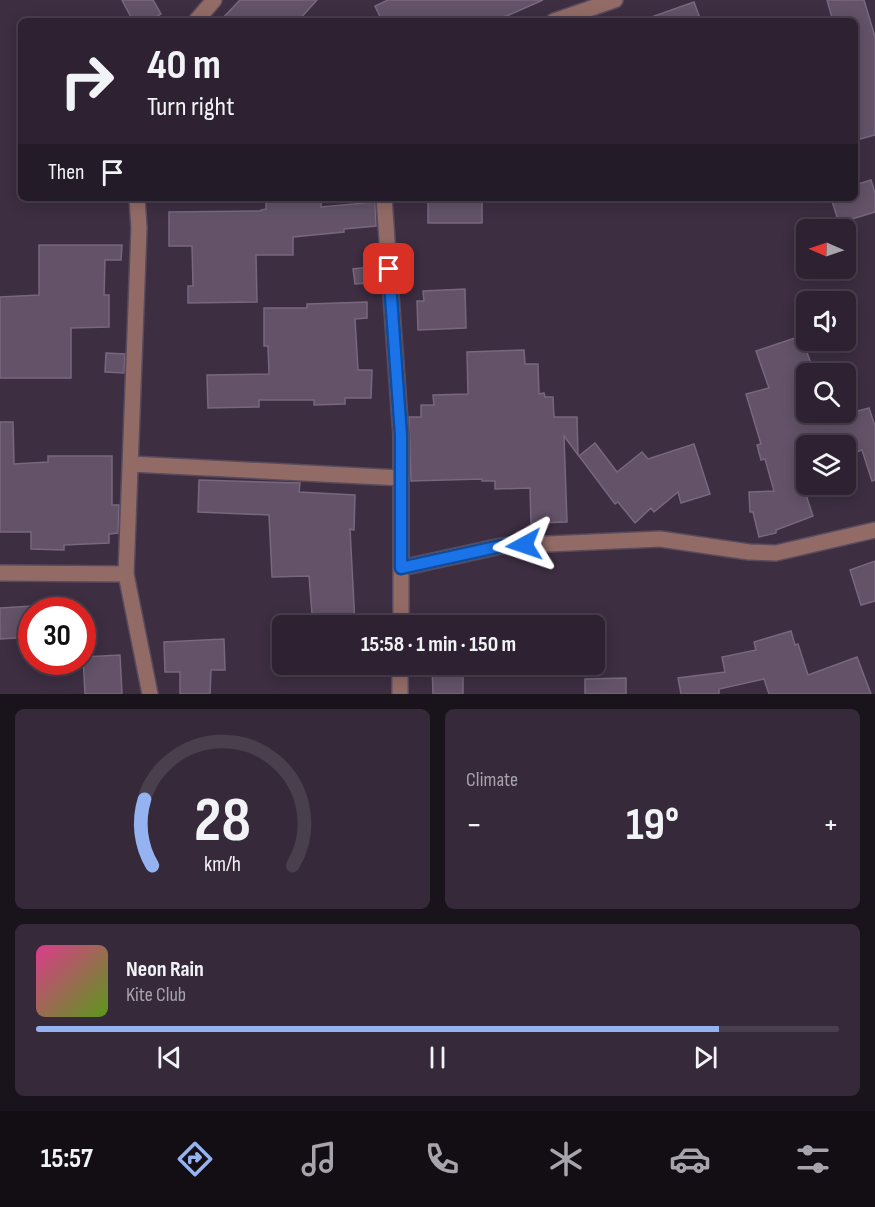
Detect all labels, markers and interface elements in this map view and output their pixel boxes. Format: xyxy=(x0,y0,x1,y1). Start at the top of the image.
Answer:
text: 40 m xyxy=(147,40,221,91)
icon: right xyxy=(48,42,126,120)
text: Turn right xyxy=(147,91,234,123)
icon: arrive xyxy=(96,156,129,189)
text: Then xyxy=(48,159,84,186)
north arrow xyxy=(796,219,856,279)
map controls xyxy=(796,219,856,495)
pin xyxy=(363,243,414,294)
icon: arrive xyxy=(372,252,405,285)
button: sound xyxy=(796,291,856,351)
button: search xyxy=(796,363,856,423)
button: layers xyxy=(796,435,856,495)
position arrow xyxy=(492,513,556,577)
speed limit sign: 30 xyxy=(18,597,96,675)
text: 15:58 · 1 min · 150 m xyxy=(361,631,516,658)
text: Climate xyxy=(466,768,518,792)
text: 28 xyxy=(194,784,251,859)
text: 19° xyxy=(626,798,679,853)
text: − xyxy=(466,805,482,845)
text: + xyxy=(823,805,839,845)
text: km/h xyxy=(204,852,241,877)
text: Neon Rain xyxy=(126,956,204,983)
text: Kite Club xyxy=(126,983,186,1007)
icon: previous xyxy=(153,1041,186,1074)
icon: pause xyxy=(421,1041,454,1074)
icon: next xyxy=(689,1041,722,1074)
icon: directions xyxy=(174,1138,216,1180)
icon: music xyxy=(298,1138,340,1180)
icon: phone xyxy=(421,1138,463,1180)
icon: climate xyxy=(545,1138,587,1180)
icon: car xyxy=(669,1138,711,1180)
icon: filters xyxy=(792,1138,834,1180)
text: 15:57 xyxy=(41,1143,93,1175)

